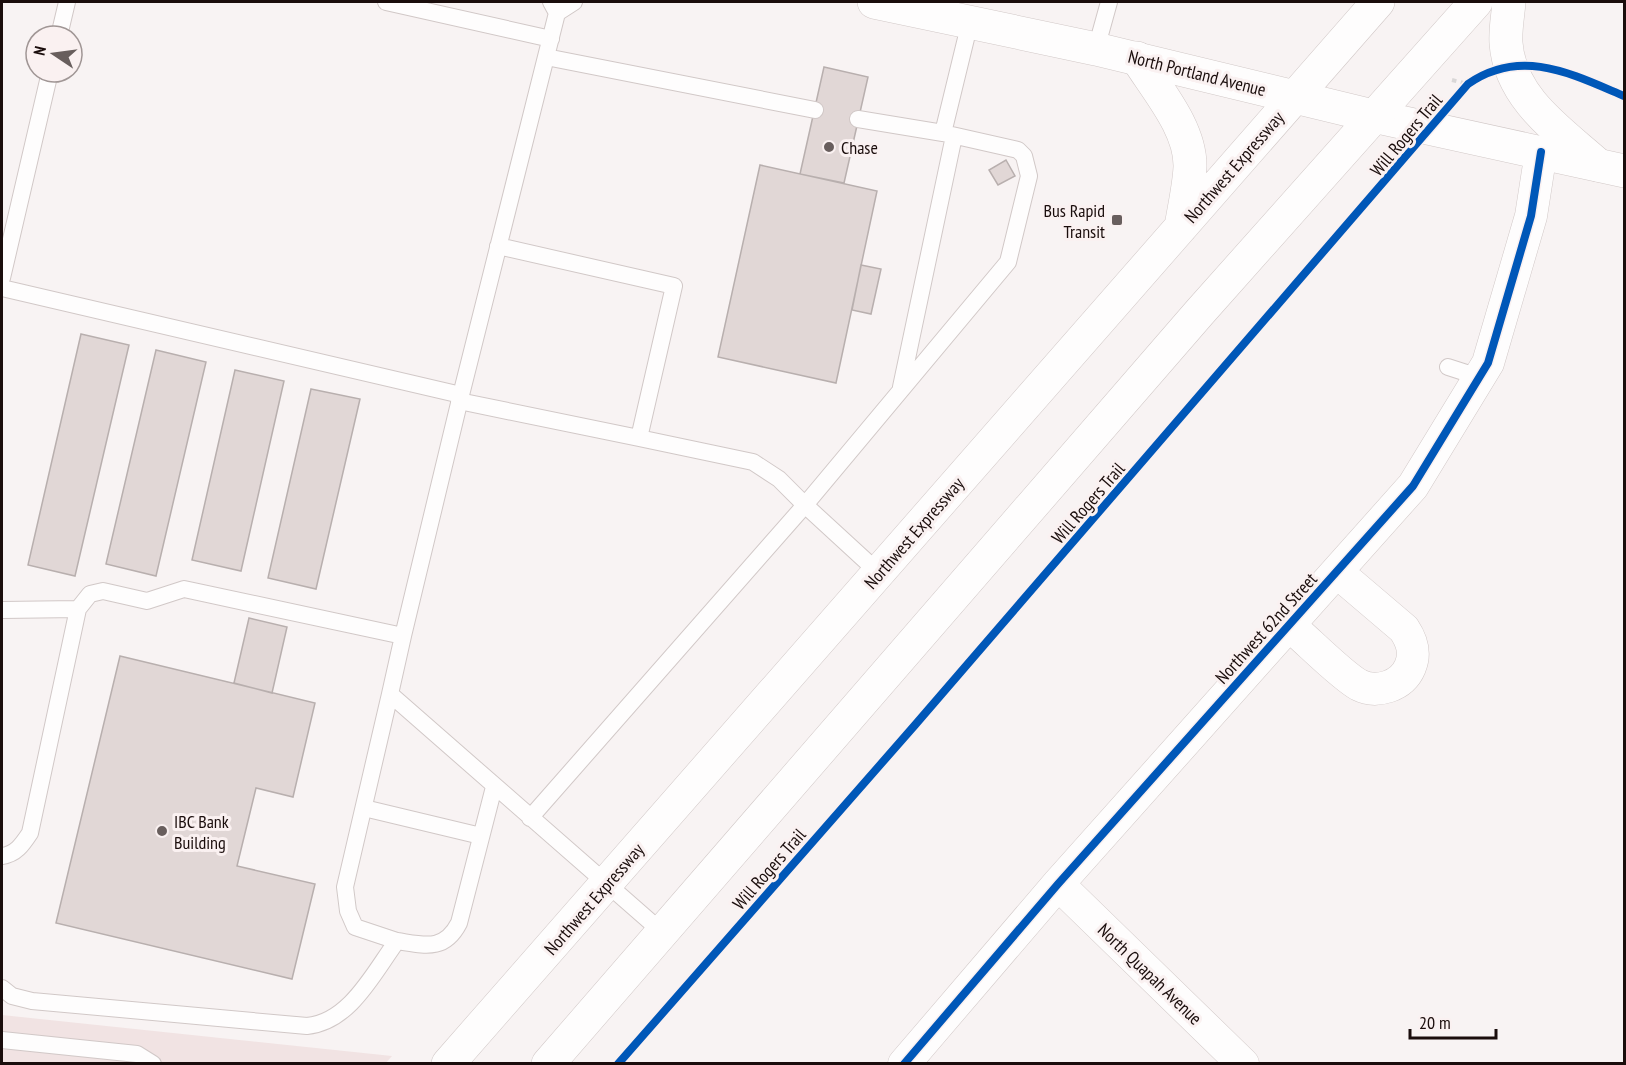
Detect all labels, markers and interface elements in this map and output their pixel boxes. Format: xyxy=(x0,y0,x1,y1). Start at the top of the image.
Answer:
north arrow xyxy=(24,24,84,84)
text: N xyxy=(29,44,50,57)
street label: North Portland Avenue xyxy=(1126,45,1268,101)
street label: Will Rogers Trail xyxy=(1365,89,1448,181)
street label: Northwest Expressway xyxy=(1179,106,1289,228)
place label: Chase xyxy=(841,136,878,159)
marker: Chase xyxy=(822,140,836,154)
place label: Bus Rapid Transit xyxy=(1043,199,1105,243)
marker: Bus Rapid Transit xyxy=(1110,213,1124,227)
street label: Will Rogers Trail xyxy=(1046,457,1130,548)
street label: Northwest Expressway xyxy=(859,472,969,594)
street label: Northwest 62nd Street xyxy=(1210,568,1322,688)
place label: IBC Bank Building xyxy=(174,810,229,854)
street label: Will Rogers Trail xyxy=(727,823,811,914)
marker: IBC Bank Building xyxy=(155,824,169,838)
street label: Northwest Expressway xyxy=(539,838,649,960)
street label: North Quapah Avenue xyxy=(1093,918,1207,1030)
scale bar xyxy=(1410,1002,1496,1040)
text: 20 m xyxy=(1419,1011,1451,1034)

